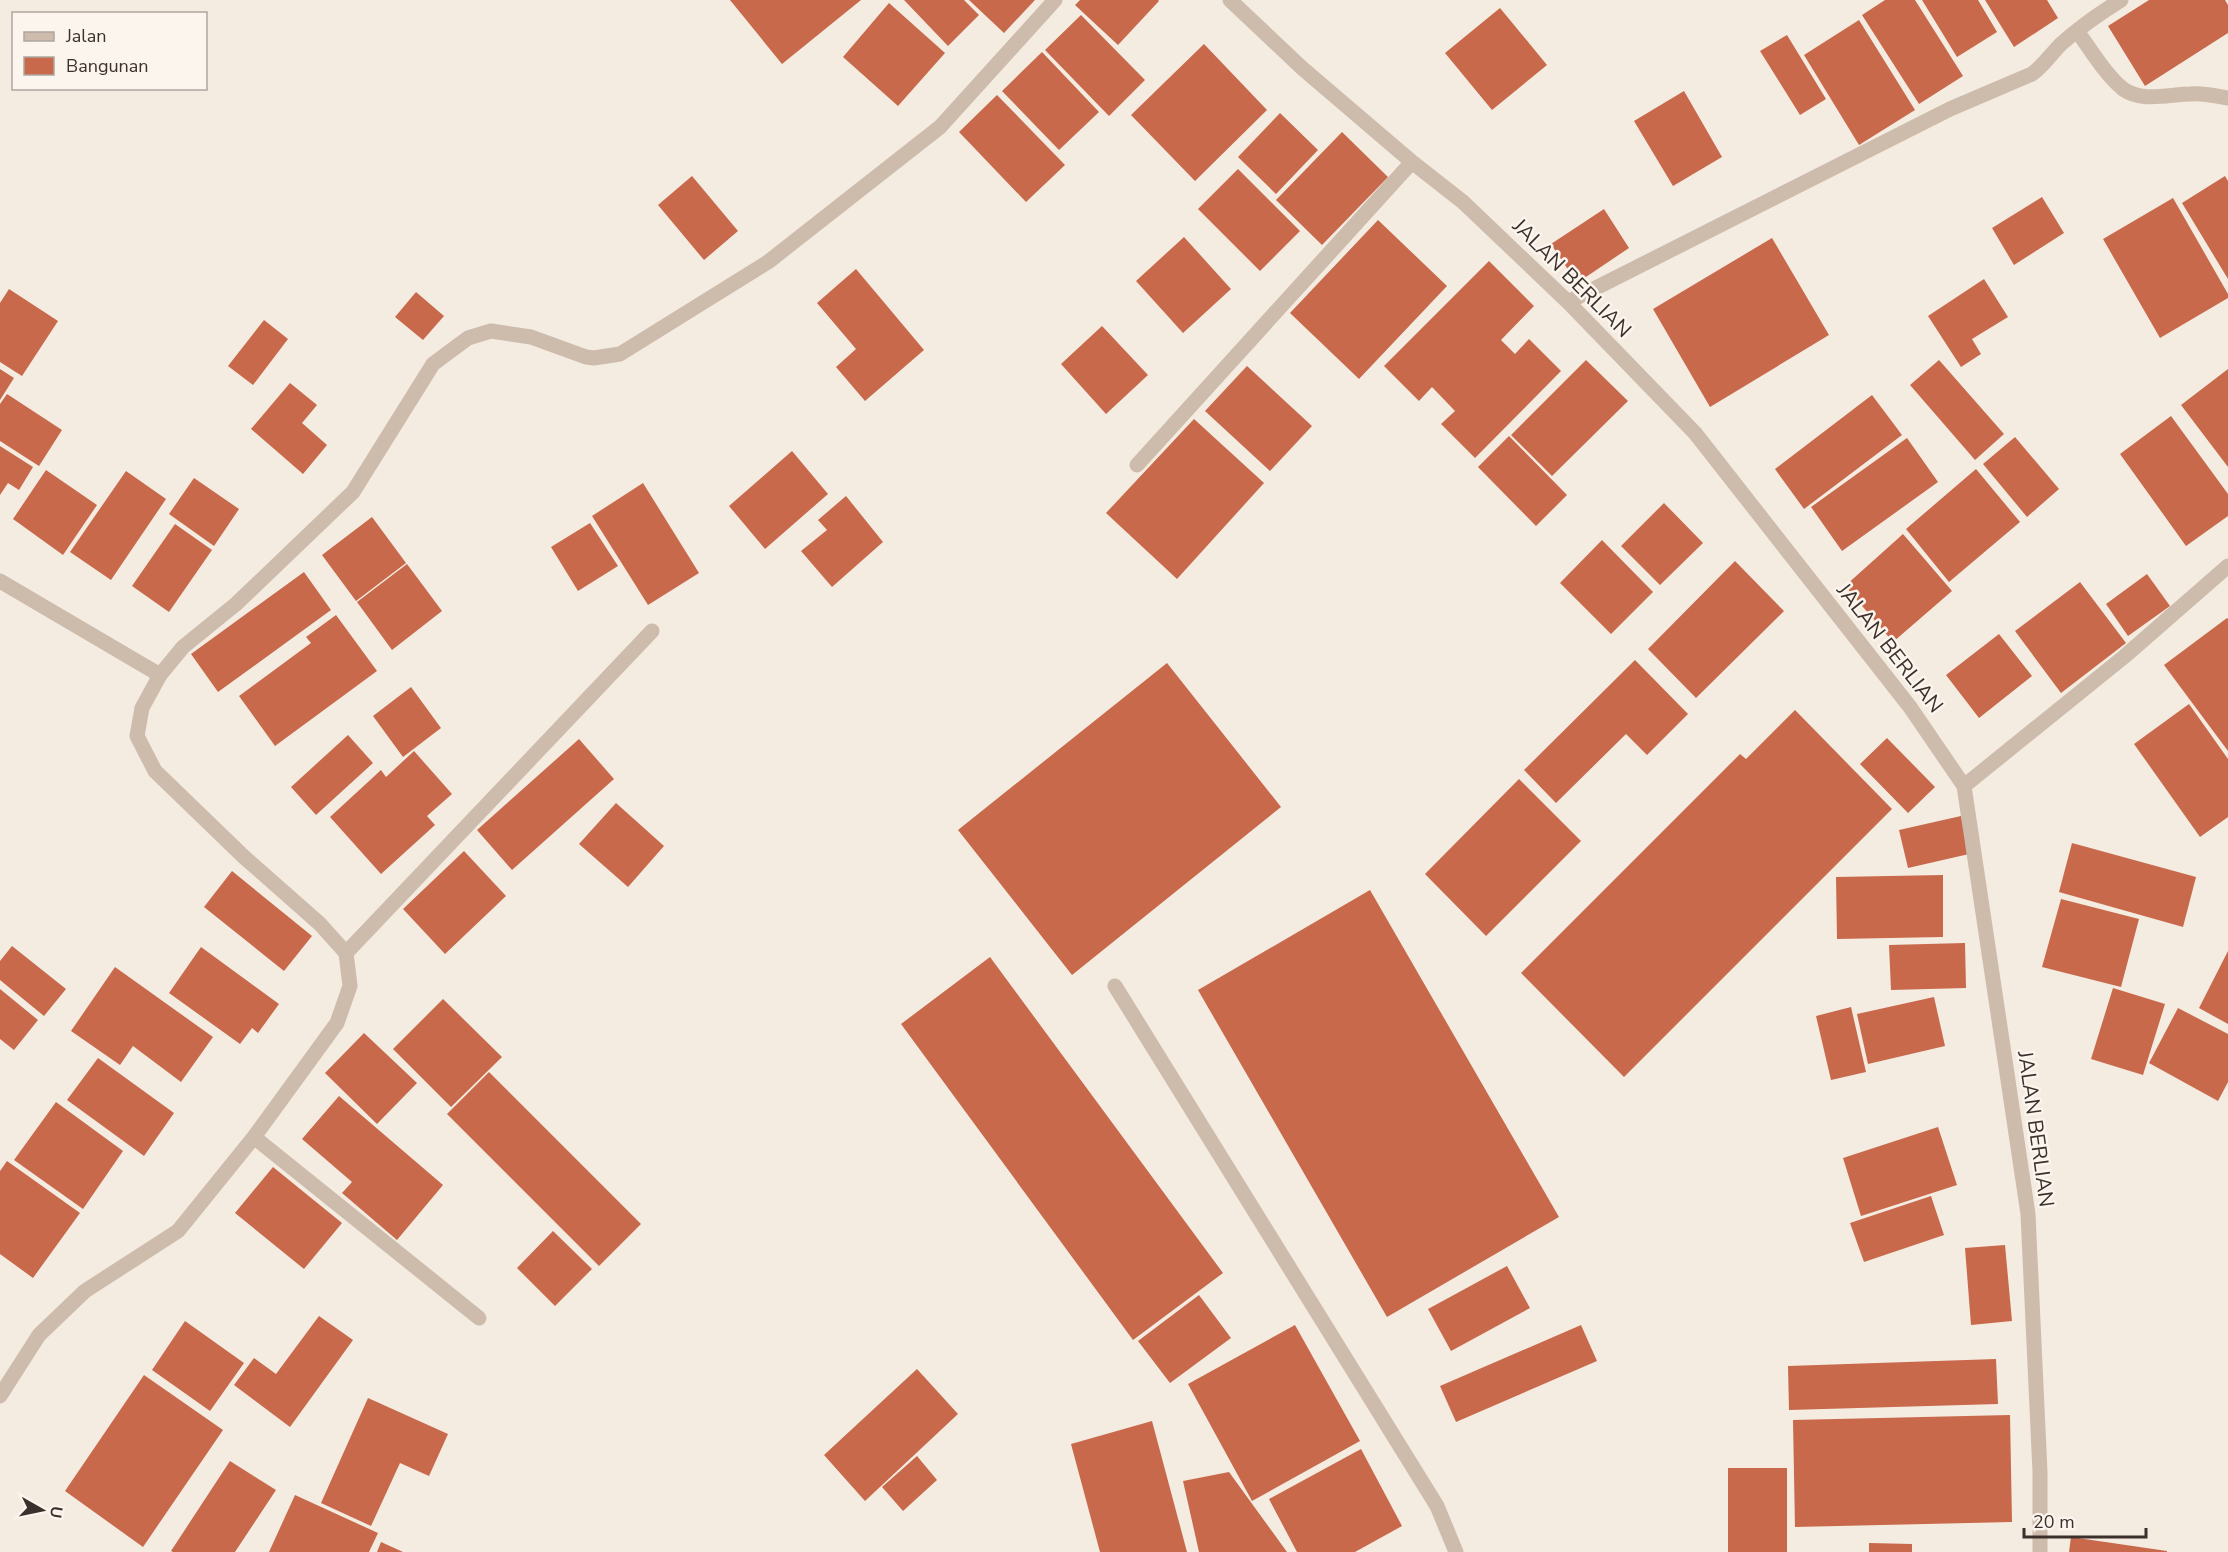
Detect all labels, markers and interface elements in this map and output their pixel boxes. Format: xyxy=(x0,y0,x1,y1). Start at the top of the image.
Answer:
legend xyxy=(12,12,207,90)
text: Jalan xyxy=(65,24,106,48)
text: Bangunan xyxy=(66,54,149,78)
street label: JALAN BERLIAN xyxy=(1506,212,1638,344)
street label: JALAN BERLIAN xyxy=(1830,577,1950,719)
street label: JALAN BERLIAN xyxy=(2011,1048,2061,1209)
north arrow xyxy=(12,1480,72,1540)
scale bar xyxy=(2024,1501,2146,1539)
text: U xyxy=(44,1505,68,1520)
text: 20 m xyxy=(2033,1510,2075,1534)

